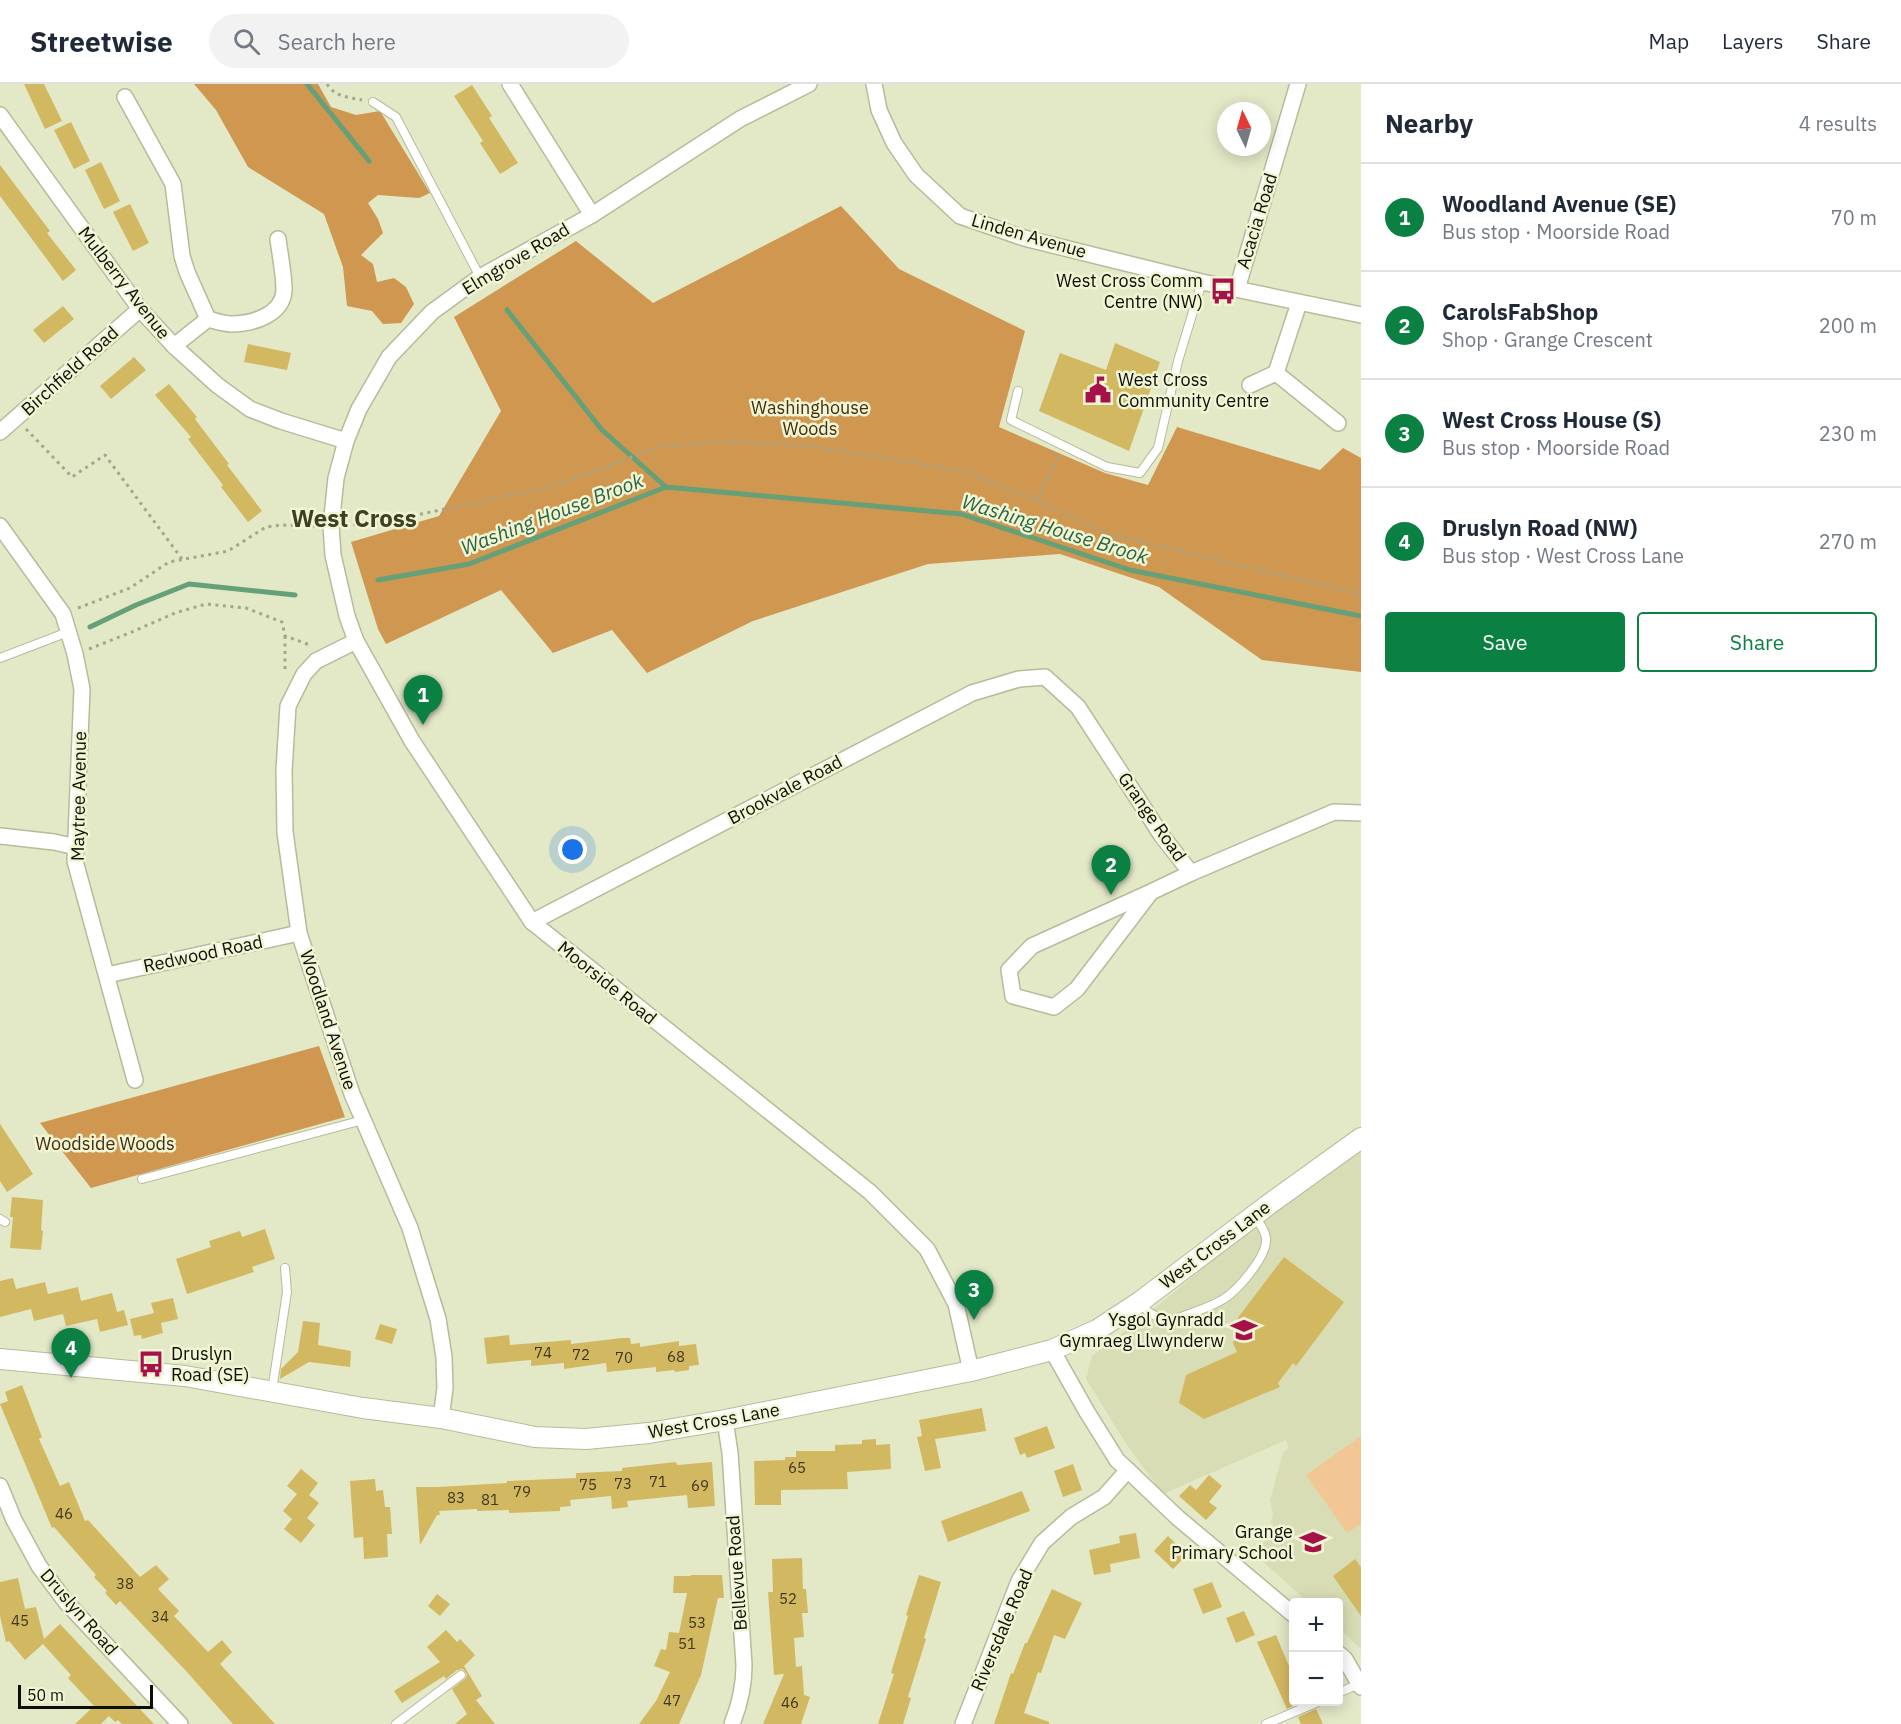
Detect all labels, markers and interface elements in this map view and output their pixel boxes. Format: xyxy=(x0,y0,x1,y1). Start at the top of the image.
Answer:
search box xyxy=(209,14,629,68)
text: Streetwise xyxy=(30,23,173,60)
icon: search xyxy=(230,25,263,58)
text: Search here xyxy=(278,27,396,56)
text: Map xyxy=(1649,27,1689,55)
text: Layers xyxy=(1722,27,1784,55)
text: Share xyxy=(1817,27,1871,55)
north arrow xyxy=(1217,102,1271,156)
text: Nearby xyxy=(1385,106,1473,140)
text: 4 results xyxy=(1799,110,1877,137)
street label: Acacia Road xyxy=(1231,170,1282,272)
text: Woodland Avenue (SE) xyxy=(1442,189,1676,218)
text: 1 xyxy=(1399,204,1411,231)
text: 70 m xyxy=(1831,204,1877,231)
street label: Linden Avenue xyxy=(969,208,1089,263)
street label: Elmgrove Road xyxy=(458,217,574,300)
text: Bus stop · Moorside Road xyxy=(1442,218,1670,245)
street label: Mulberry Avenue xyxy=(73,222,176,344)
place label: West Cross Comm Centre (NW) xyxy=(1056,269,1203,313)
bus stop icon: West Cross Comm Centre (NW) xyxy=(1208,276,1238,306)
text: CarolsFabShop xyxy=(1442,297,1598,326)
text: 2 xyxy=(1399,312,1411,339)
text: 200 m xyxy=(1819,312,1877,339)
street label: Birchfield Road xyxy=(16,321,123,420)
text: Shop · Grange Crescent xyxy=(1442,326,1653,353)
place label: West Cross Community Centre xyxy=(1118,368,1269,412)
public building icon: West Cross Community Centre xyxy=(1083,375,1113,405)
park label: Washinghouse Woods xyxy=(751,396,869,440)
text: West Cross House (S) xyxy=(1442,405,1661,434)
text: 3 xyxy=(1399,420,1411,447)
text: 230 m xyxy=(1819,420,1877,447)
text: Bus stop · Moorside Road xyxy=(1442,434,1670,461)
water label: Washing House Brook xyxy=(457,466,647,561)
water label: Washing House Brook xyxy=(959,487,1152,570)
district label: West Cross xyxy=(291,502,417,534)
text: Druslyn Road (NW) xyxy=(1442,513,1637,542)
text: 4 xyxy=(1399,528,1411,555)
text: 270 m xyxy=(1819,528,1877,555)
text: Bus stop · West Cross Lane xyxy=(1442,542,1684,569)
button: Save xyxy=(1385,612,1625,672)
button: Share xyxy=(1637,612,1877,672)
pin: 1 xyxy=(404,676,442,725)
street label: Maytree Avenue xyxy=(66,731,91,861)
street label: Brookvale Road xyxy=(724,750,846,829)
street label: Grange Road xyxy=(1113,768,1192,866)
your location xyxy=(558,835,587,864)
pin: 2 xyxy=(1092,846,1130,895)
street label: Redwood Road xyxy=(141,930,265,977)
street label: Moorside Road xyxy=(553,936,661,1029)
street label: Woodland Avenue xyxy=(295,947,362,1093)
park label: Woodside Woods xyxy=(35,1132,175,1155)
street label: West Cross Lane xyxy=(1155,1195,1275,1294)
pin: 3 xyxy=(954,1270,994,1320)
place label: Ysgol Gynradd Gymraeg Llwynderw xyxy=(1059,1308,1224,1352)
school or university icon: Ysgol Gynradd Gymraeg Llwynderw xyxy=(1229,1315,1259,1345)
pin: 4 xyxy=(52,1328,90,1378)
place label: Druslyn Road (SE) xyxy=(171,1342,250,1386)
house number: 74 xyxy=(534,1343,552,1362)
house number: 72 xyxy=(572,1345,590,1364)
house number: 68 xyxy=(667,1347,685,1366)
house number: 70 xyxy=(615,1348,633,1367)
bus stop icon: Druslyn Road (SE) xyxy=(136,1349,166,1379)
street label: West Cross Lane xyxy=(646,1398,782,1443)
house number: 65 xyxy=(788,1458,806,1477)
house number: 71 xyxy=(649,1472,667,1491)
house number: 73 xyxy=(614,1474,632,1493)
house number: 75 xyxy=(579,1475,597,1494)
house number: 69 xyxy=(691,1476,709,1495)
house number: 79 xyxy=(513,1482,531,1501)
house number: 83 xyxy=(447,1488,465,1507)
house number: 81 xyxy=(481,1490,499,1509)
house number: 46 xyxy=(55,1504,73,1523)
street label: Bellevue Road xyxy=(721,1515,752,1632)
place label: Grange Primary School xyxy=(1171,1520,1293,1564)
school or university icon: Grange Primary School xyxy=(1298,1527,1328,1557)
street label: Druslyn Road xyxy=(36,1564,123,1660)
street label: Riversdale Road xyxy=(965,1565,1038,1694)
house number: 38 xyxy=(116,1574,134,1593)
house number: 52 xyxy=(779,1589,797,1608)
map controls xyxy=(1289,1598,1343,1706)
button: + xyxy=(1289,1598,1343,1652)
house number: 34 xyxy=(151,1607,169,1626)
house number: 45 xyxy=(11,1611,29,1630)
house number: 53 xyxy=(688,1613,706,1632)
house number: 51 xyxy=(678,1634,696,1653)
button: − xyxy=(1289,1652,1343,1706)
scale bar xyxy=(18,1682,153,1710)
text: 50 m xyxy=(27,1685,64,1705)
house number: 47 xyxy=(663,1691,681,1710)
house number: 46 xyxy=(781,1693,799,1712)

